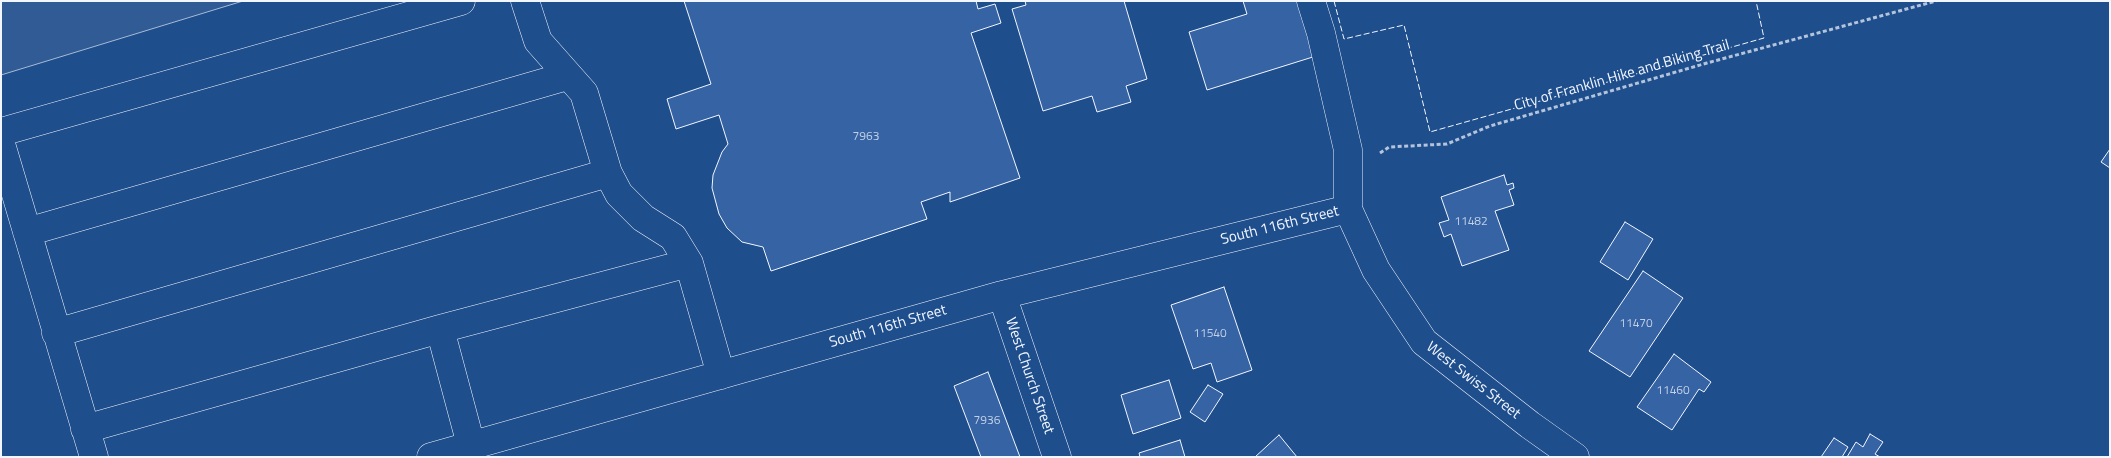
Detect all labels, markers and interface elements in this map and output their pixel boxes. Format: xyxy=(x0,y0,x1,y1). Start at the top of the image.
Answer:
street label: City of Franklin Hike and Biking Trail xyxy=(1512,37,1732,115)
house number: 7963 xyxy=(853,130,879,144)
street label: South 116th Street xyxy=(1219,203,1341,249)
house number: 11482 xyxy=(1454,215,1488,229)
street label: South 116th Street xyxy=(827,302,949,352)
street label: West Church Street xyxy=(1001,315,1057,437)
house number: 11470 xyxy=(1619,317,1653,331)
house number: 11540 xyxy=(1193,327,1227,341)
street label: West Swiss Street xyxy=(1422,339,1524,423)
house number: 11460 xyxy=(1656,384,1690,398)
house number: 7936 xyxy=(974,414,1000,428)

